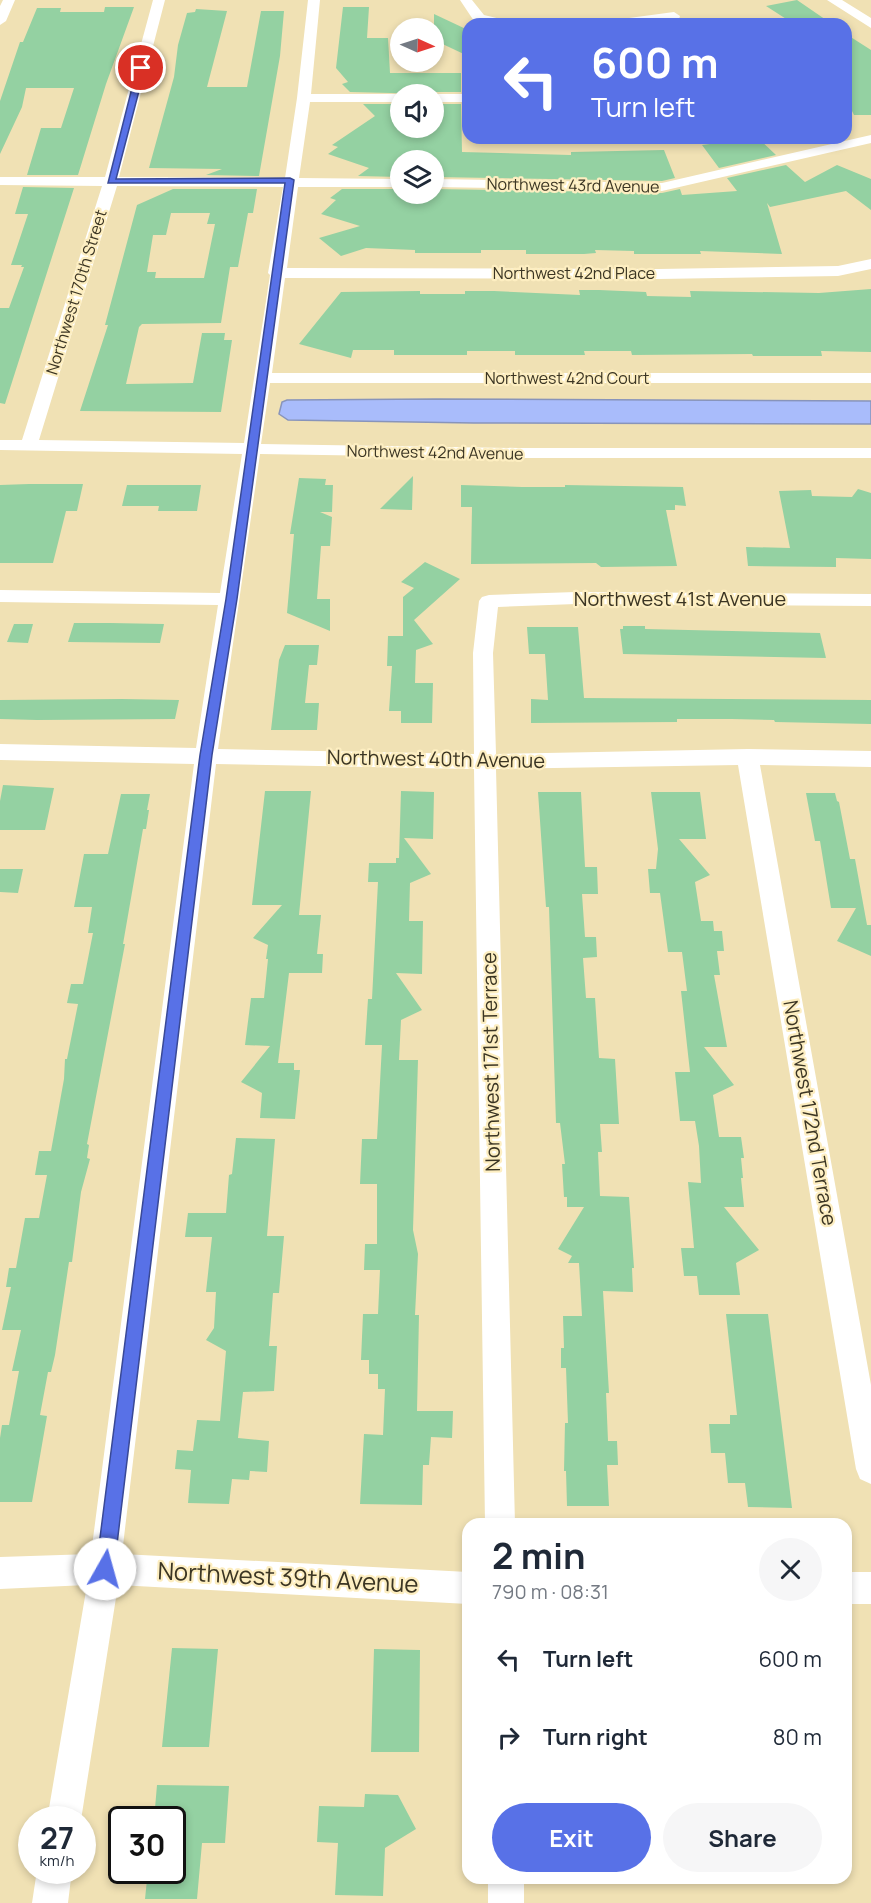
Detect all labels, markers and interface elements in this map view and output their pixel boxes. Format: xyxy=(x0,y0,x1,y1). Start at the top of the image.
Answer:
north arrow xyxy=(390,18,444,72)
map controls xyxy=(390,18,444,204)
text: 600 m xyxy=(591,33,719,91)
pin xyxy=(115,42,166,93)
icon: left xyxy=(492,42,570,120)
icon: arrive xyxy=(124,51,157,84)
button: sound xyxy=(390,84,444,138)
text: Turn left xyxy=(591,88,695,125)
button: layers xyxy=(390,150,444,204)
street label: Northwest 43rd Avenue xyxy=(486,172,660,198)
street label: Northwest 170th Street xyxy=(40,207,112,377)
street label: Northwest 42nd Place xyxy=(493,262,655,284)
street label: Northwest 42nd Court xyxy=(485,367,649,389)
street label: Northwest 42nd Avenue xyxy=(346,439,524,465)
street label: Northwest 41st Avenue xyxy=(574,585,786,612)
street label: Northwest 40th Avenue xyxy=(327,743,545,774)
street label: Northwest 171st Terrace xyxy=(475,952,506,1172)
street label: Northwest 172nd Terrace xyxy=(777,998,844,1228)
text: 2 min xyxy=(492,1531,586,1580)
position arrow xyxy=(73,1537,137,1601)
button: close xyxy=(759,1538,822,1601)
street label: Northwest 39th Avenue xyxy=(157,1553,419,1600)
text: 790 m · 08:31 xyxy=(492,1578,609,1605)
icon: left xyxy=(492,1643,525,1676)
text: Turn left xyxy=(543,1644,633,1674)
text: 600 m xyxy=(758,1644,822,1674)
icon: right xyxy=(492,1721,525,1754)
text: Turn right xyxy=(543,1722,648,1752)
text: 80 m xyxy=(773,1722,822,1752)
button: Exit xyxy=(492,1803,651,1872)
button: Share xyxy=(663,1803,822,1872)
speed limit sign: 30 xyxy=(108,1806,186,1884)
text: 27 xyxy=(40,1817,74,1858)
text: km/h xyxy=(40,1850,74,1871)

